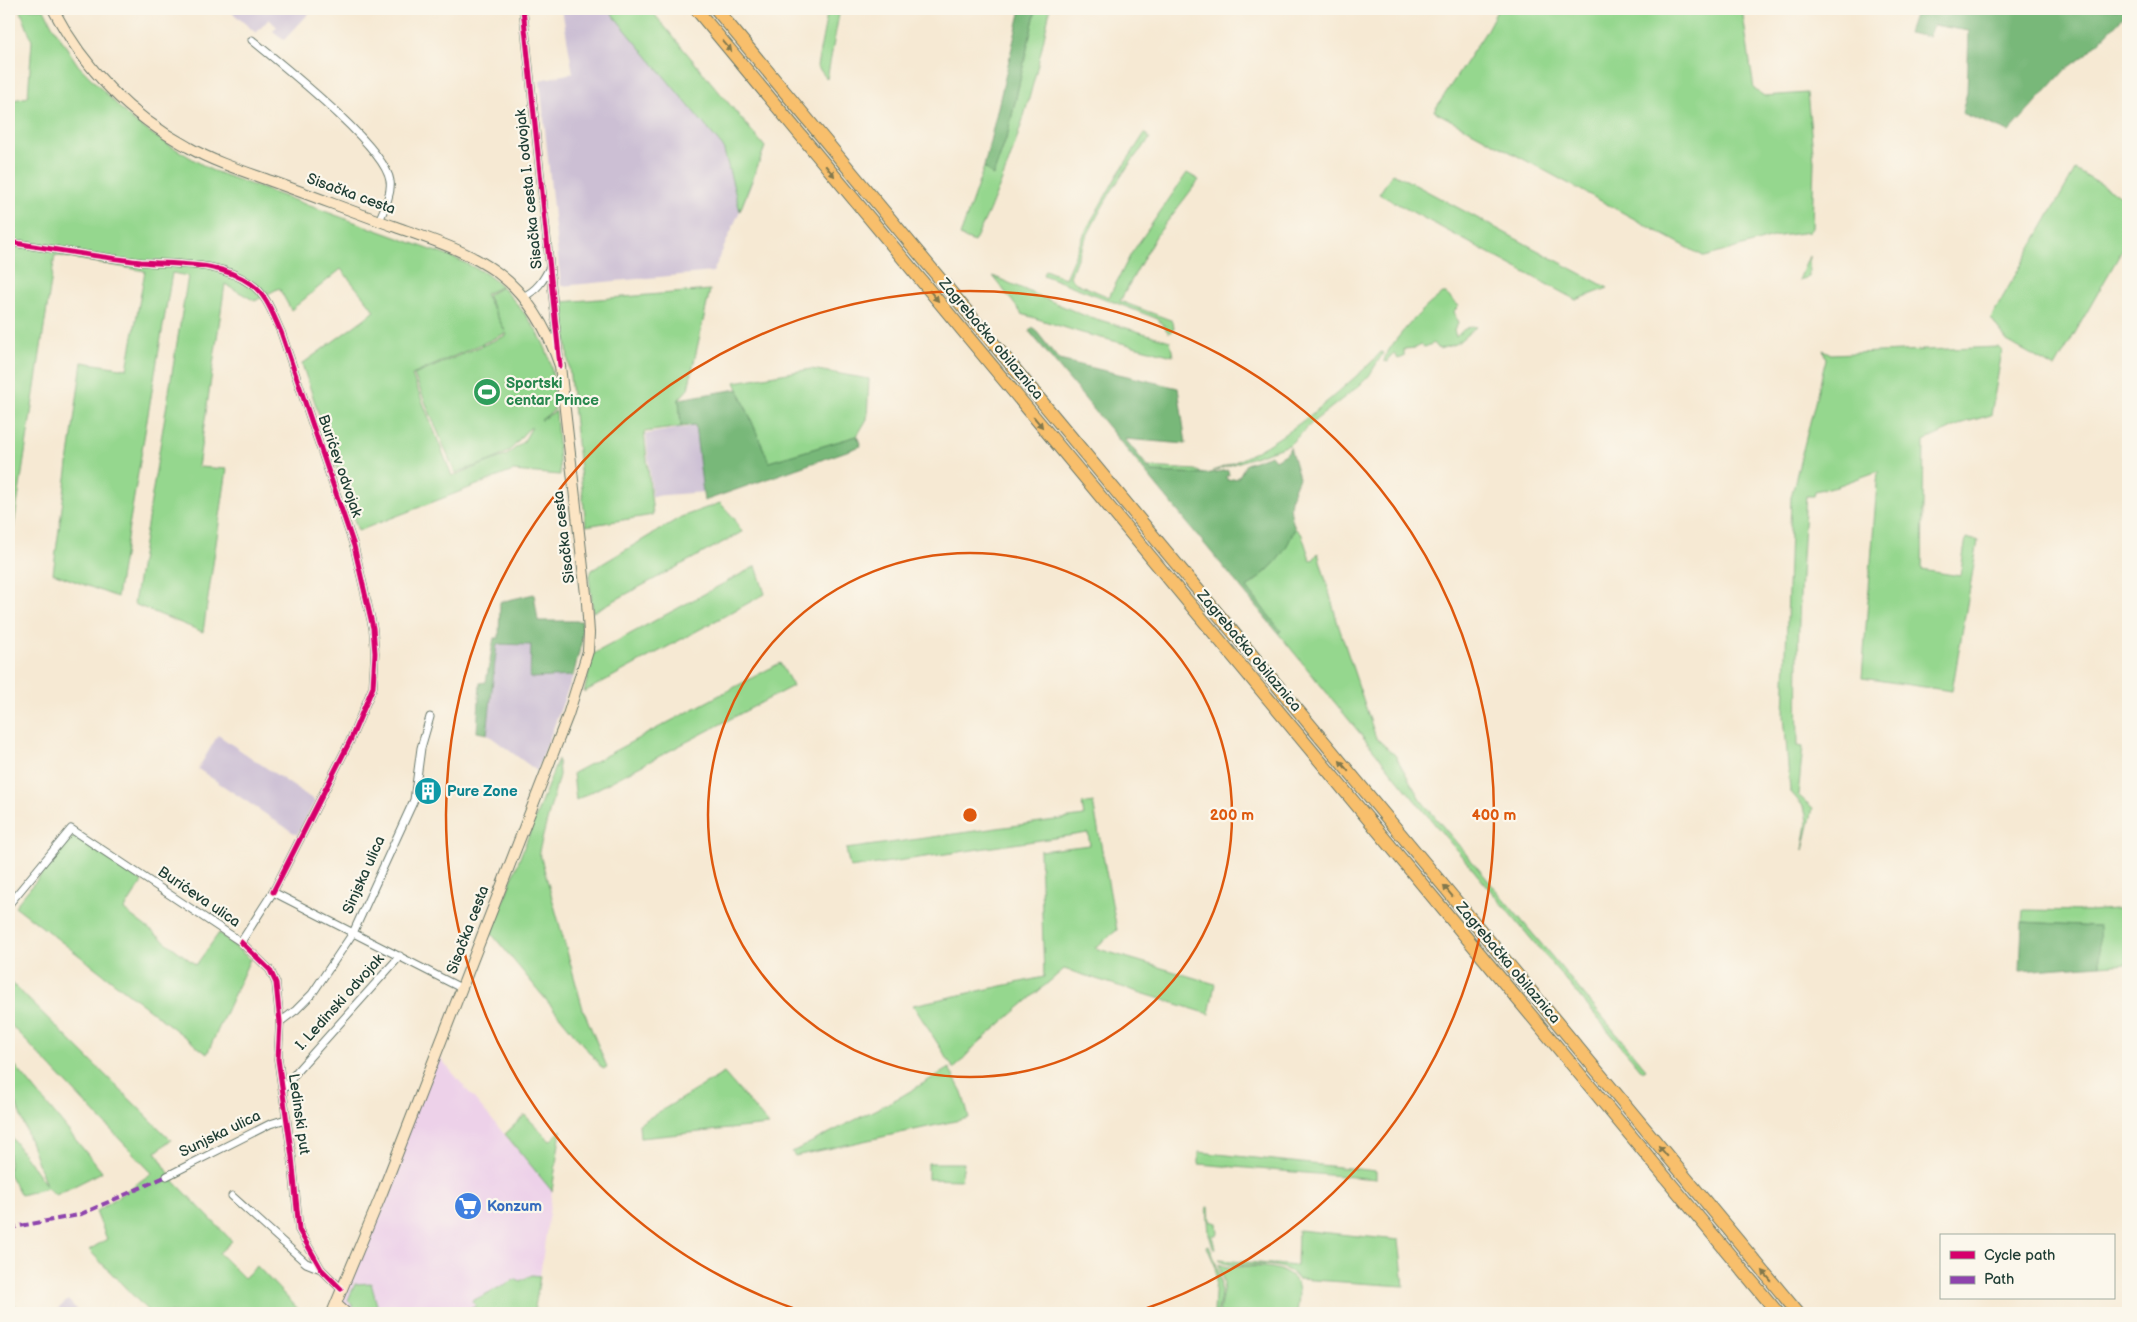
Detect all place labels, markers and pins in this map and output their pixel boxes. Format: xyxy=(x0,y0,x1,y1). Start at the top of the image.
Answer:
place label: Sportski centar Prince xyxy=(506,374,599,410)
sports icon: Sportski centar Prince xyxy=(472,377,502,407)
building icon: Pure Zone xyxy=(413,776,443,806)
place label: Pure Zone xyxy=(447,782,518,801)
centre of rings xyxy=(961,806,979,824)
supermarket icon: Konzum xyxy=(453,1191,483,1221)
place label: Konzum xyxy=(487,1197,542,1216)

